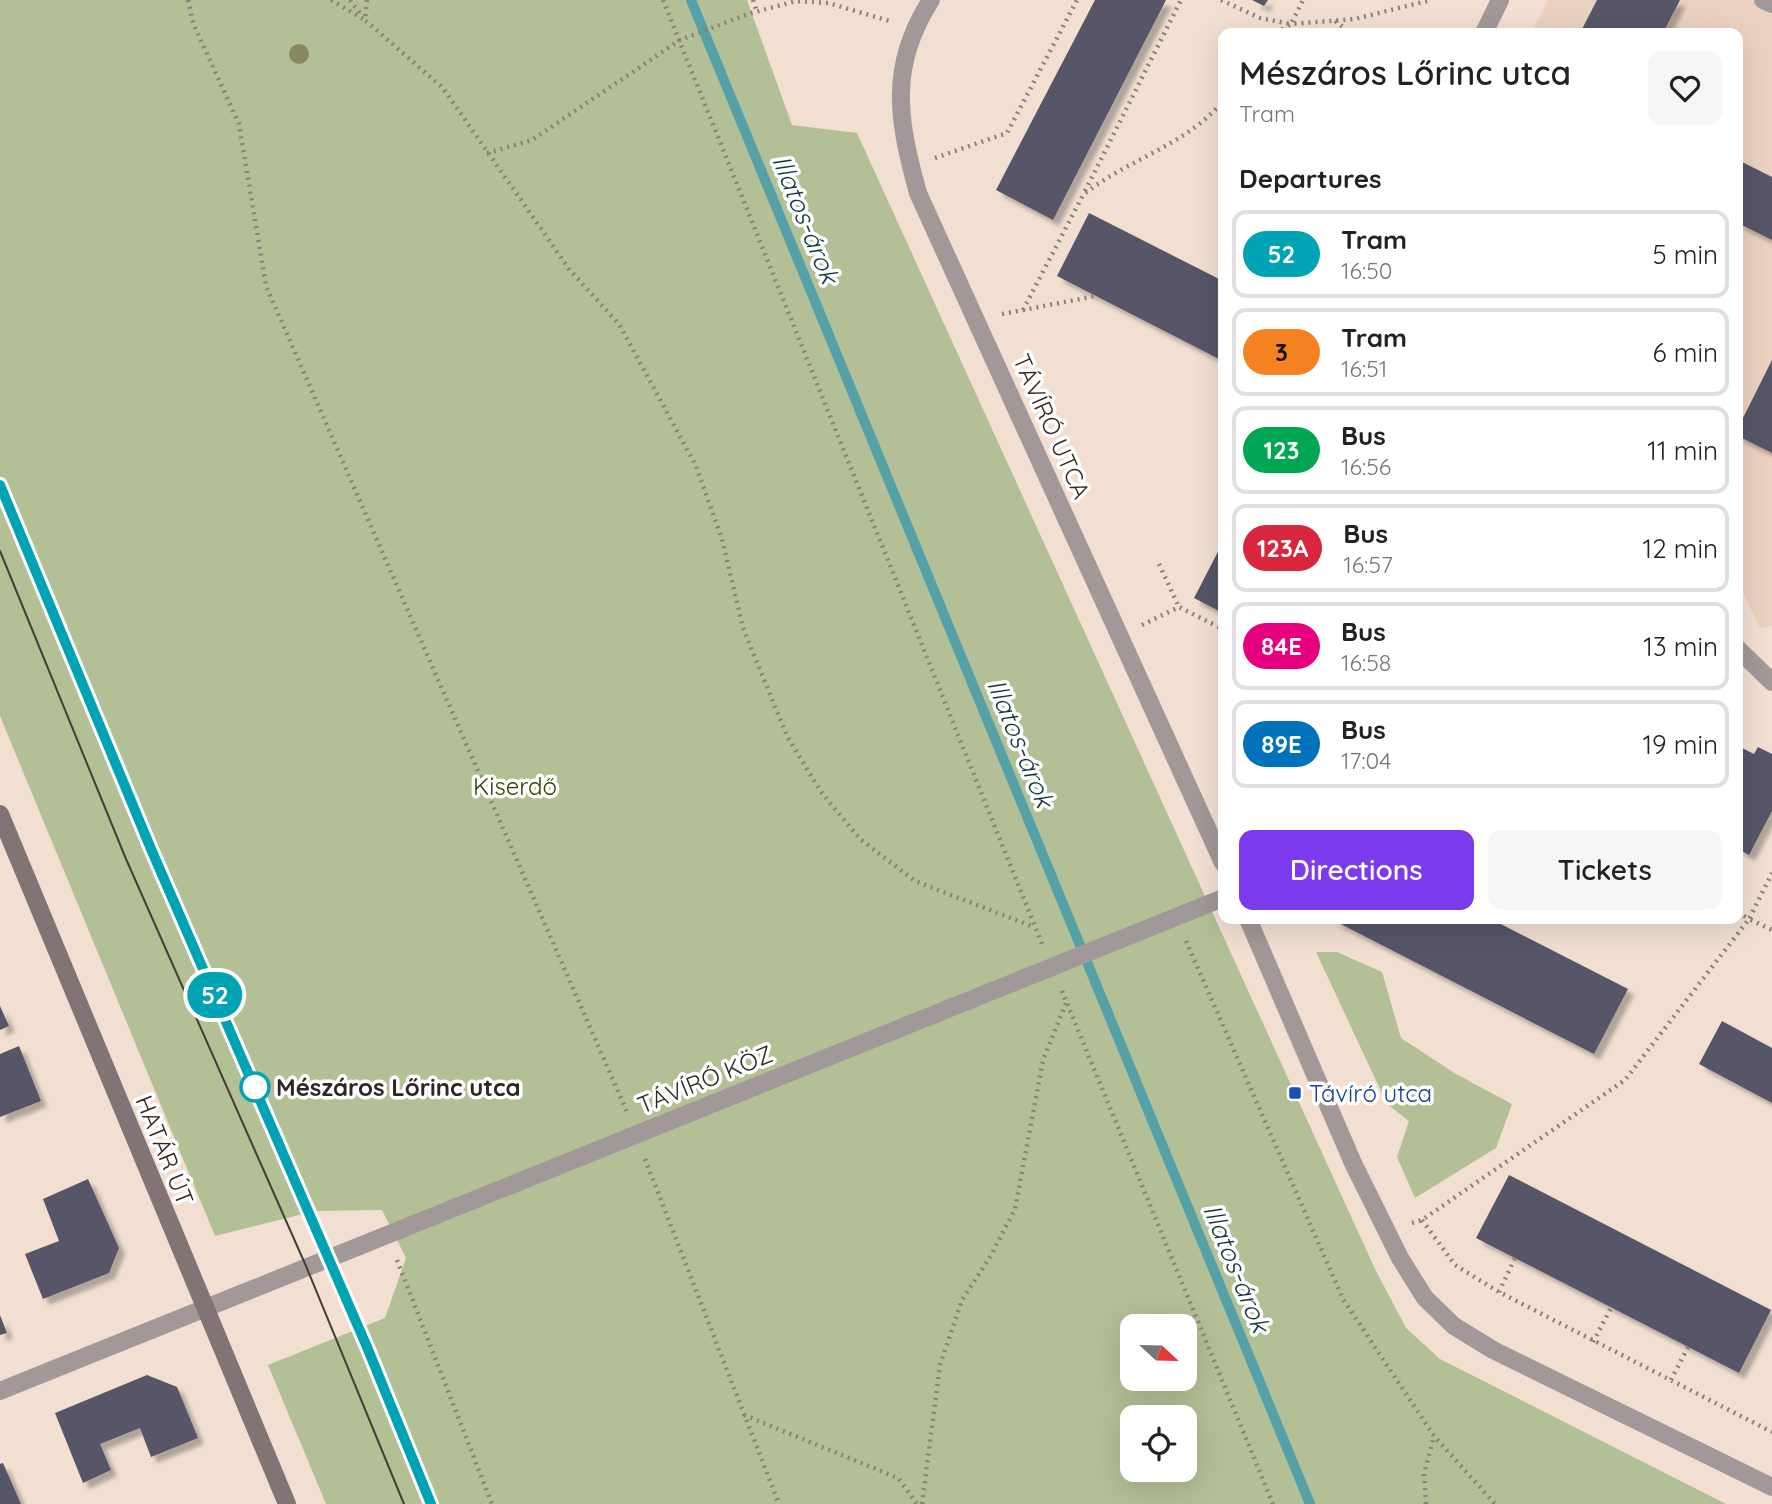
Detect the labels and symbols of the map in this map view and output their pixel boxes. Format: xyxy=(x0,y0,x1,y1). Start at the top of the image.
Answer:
water label: Illatos-árok xyxy=(765,150,848,290)
street label: TÁVÍRÓ UTCA xyxy=(1007,349,1097,503)
water label: Illatos-árok xyxy=(980,674,1063,814)
park label: Kiserdő xyxy=(473,771,557,801)
line badge: 52 xyxy=(184,972,246,1018)
street label: TÁVÍRÓ KÖZ xyxy=(633,1038,777,1120)
marker: Mészáros Lőrinc utca xyxy=(240,1072,270,1102)
place label: Mészáros Lőrinc utca xyxy=(276,1072,521,1102)
place label: Távíró utca xyxy=(1309,1078,1432,1108)
marker: Távíró utca xyxy=(1287,1085,1303,1101)
street label: HATÁR ÚT xyxy=(129,1091,201,1209)
water label: Illatos-árok xyxy=(1196,1199,1279,1339)
north arrow xyxy=(1120,1314,1197,1391)

